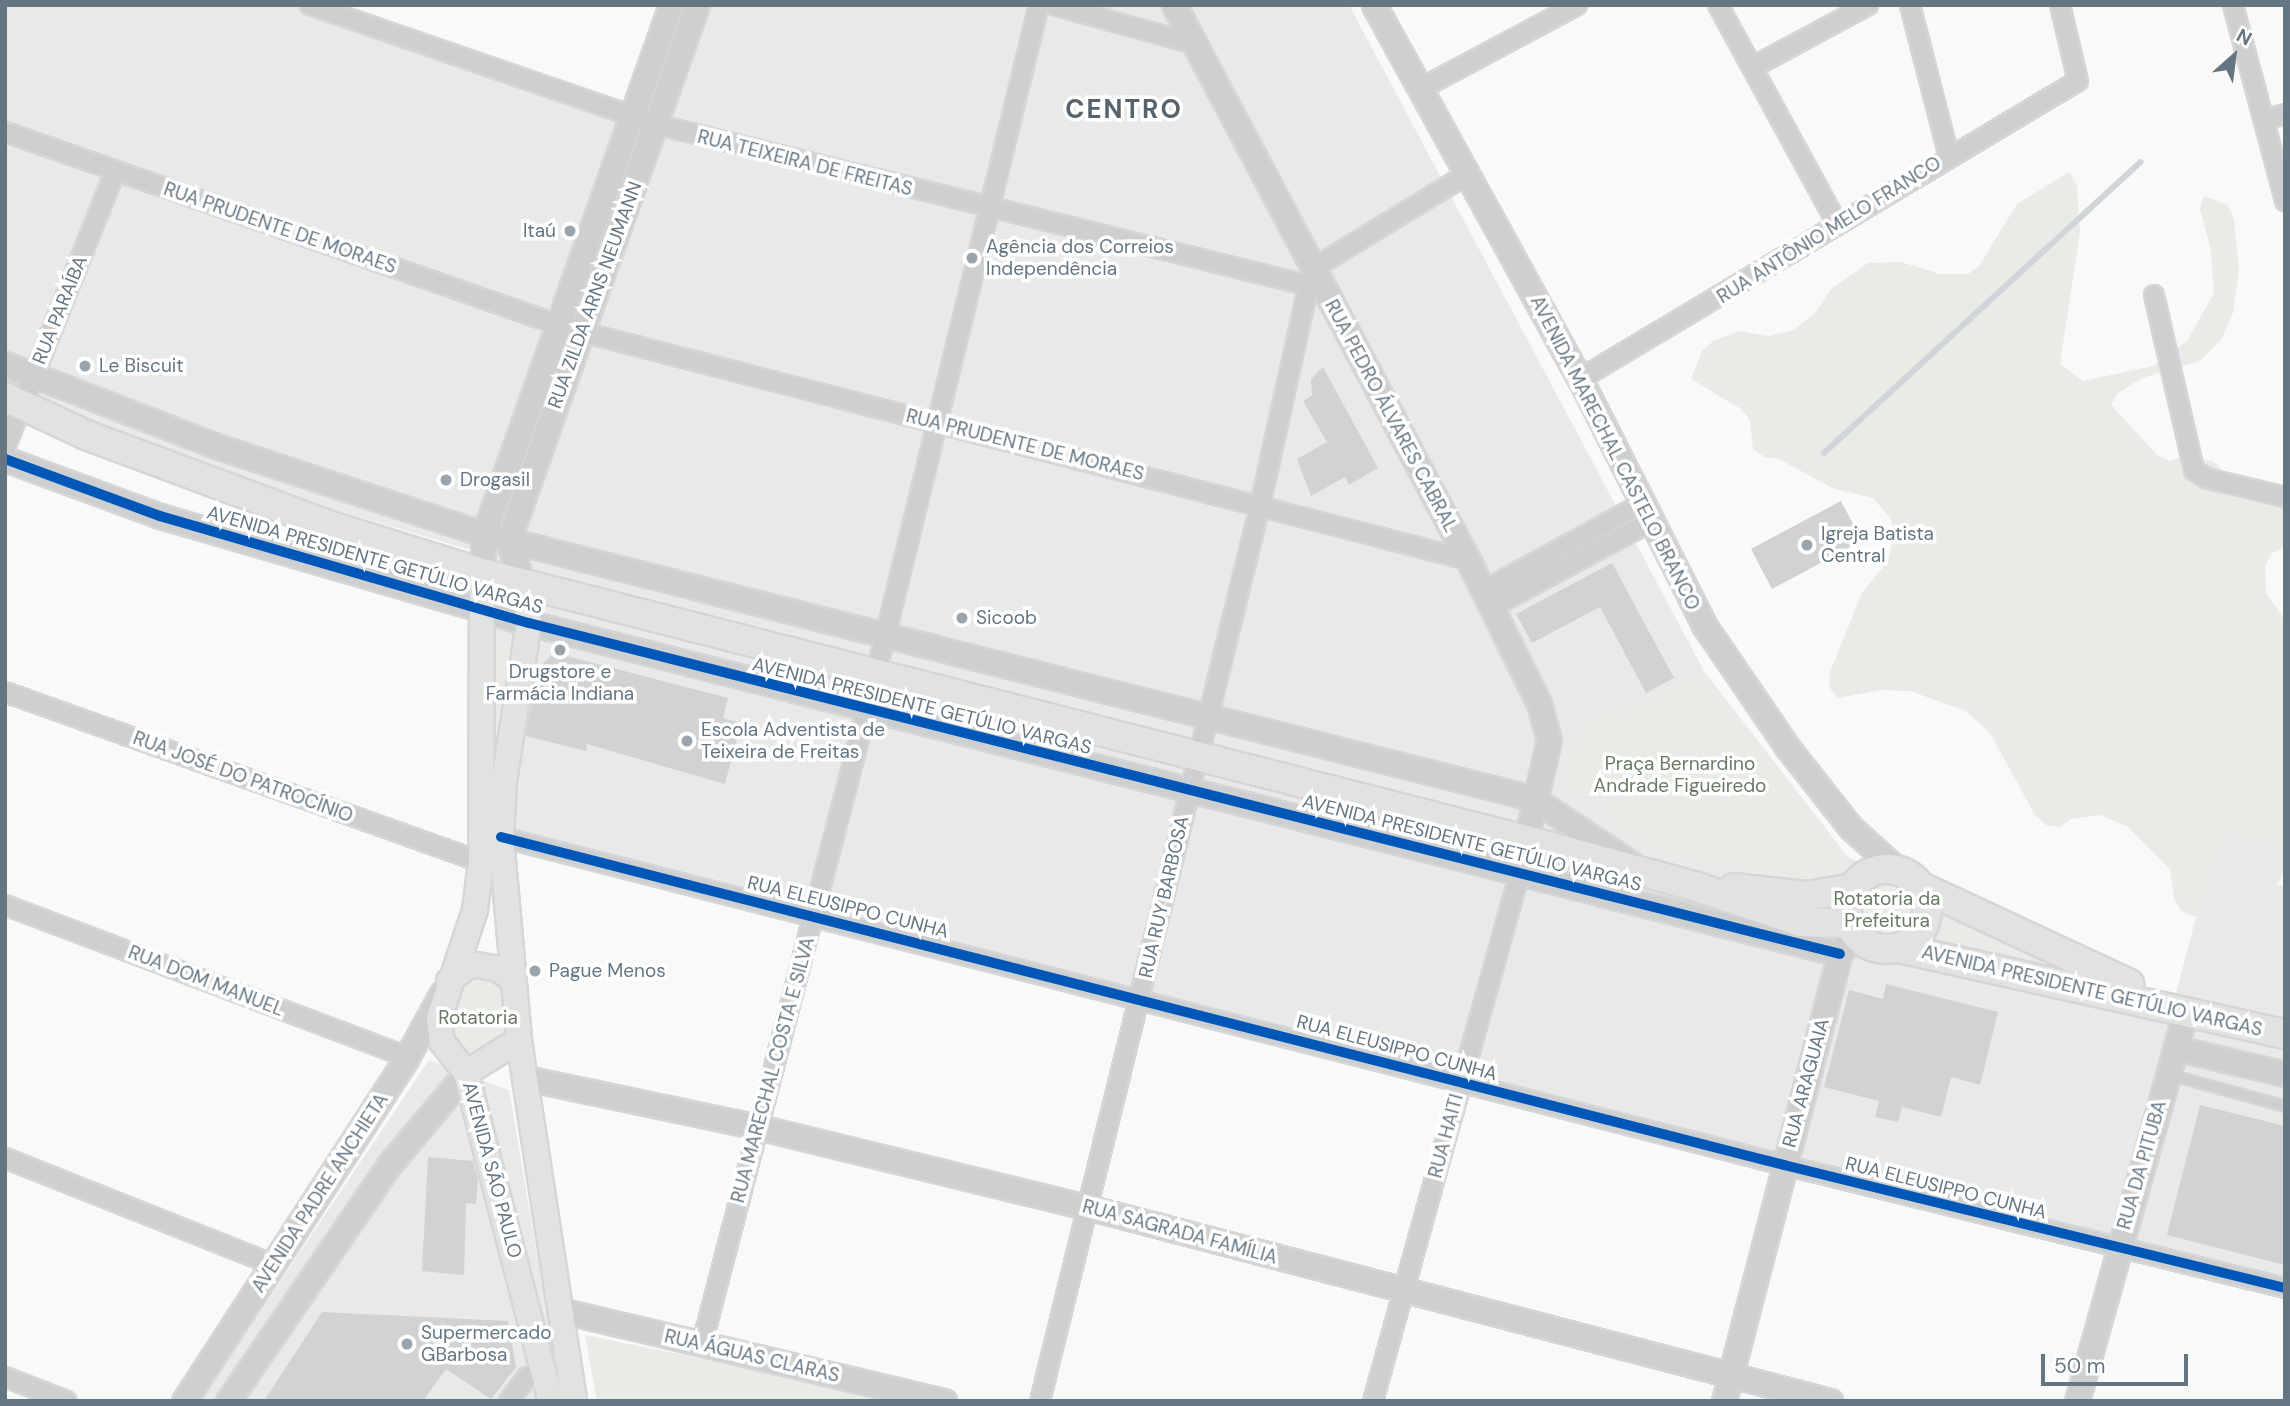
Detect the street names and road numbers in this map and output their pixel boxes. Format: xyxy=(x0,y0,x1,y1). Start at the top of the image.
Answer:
street label: RUA TEIXEIRA DE FREITAS xyxy=(695,125,915,201)
street label: RUA ANTÔNIO MELO FRANCO xyxy=(1713,152,1945,308)
street label: RUA PRUDENTE DE MORAES xyxy=(161,177,399,279)
street label: RUA ZILDA ARNS NEUMANN xyxy=(543,179,647,411)
street label: RUA PARAÍBA xyxy=(28,252,92,368)
street label: AVENIDA MARECHAL CASTELO BRANCO xyxy=(1525,292,1705,614)
street label: RUA PEDRO ÁLVARES CABRAL xyxy=(1320,296,1462,536)
street label: RUA PRUDENTE DE MORAES xyxy=(904,404,1146,486)
street label: AVENIDA PRESIDENTE GETÚLIO VARGAS xyxy=(204,501,546,619)
street label: AVENIDA PRESIDENTE GETÚLIO VARGAS xyxy=(750,653,1094,759)
street label: RUA JOSÉ DO PATROCÍNIO xyxy=(130,727,356,827)
street label: AVENIDA PRESIDENTE GETÚLIO VARGAS xyxy=(1300,790,1644,896)
street label: RUA RUY BARBOSA xyxy=(1134,814,1194,980)
street label: RUA ELEUSIPPO CUNHA xyxy=(745,871,951,943)
street label: RUA MARECHAL COSTA E SILVA xyxy=(727,935,819,1205)
street label: RUA DOM MANUEL xyxy=(125,941,287,1021)
street label: AVENIDA PRESIDENTE GETÚLIO VARGAS xyxy=(1920,941,2264,1041)
street label: RUA ELEUSIPPO CUNHA xyxy=(1294,1010,1500,1086)
street label: RUA ARAGUAIA xyxy=(1778,1016,1834,1150)
street label: AVENIDA SÃO PAULO xyxy=(457,1079,527,1261)
street label: AVENIDA PADRE ANCHIETA xyxy=(247,1089,393,1297)
street label: RUA HAITI xyxy=(1424,1092,1468,1180)
street label: RUA DA PITUBA xyxy=(2113,1098,2171,1232)
street label: RUA ELEUSIPPO CUNHA xyxy=(1843,1152,2049,1224)
street label: RUA SAGRADA FAMÍLIA xyxy=(1080,1195,1280,1269)
street label: RUA ÁGUAS CLARAS xyxy=(662,1325,842,1387)

